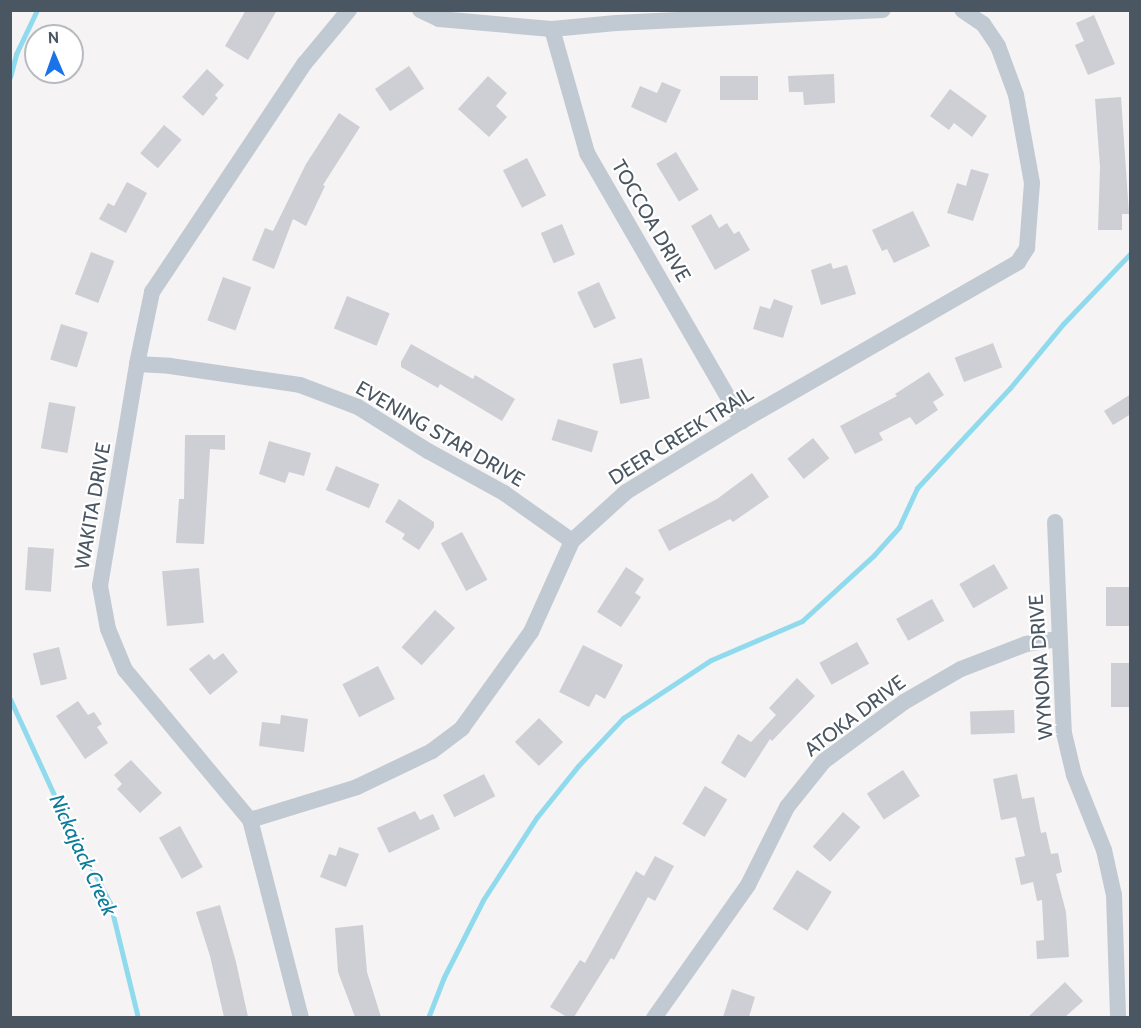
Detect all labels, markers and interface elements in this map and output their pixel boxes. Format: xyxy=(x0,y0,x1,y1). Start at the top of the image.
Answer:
north arrow xyxy=(24,24,84,84)
text: N xyxy=(47,28,59,47)
street label: TOCCOA DRIVE xyxy=(606,156,696,286)
street label: EVENING STAR DRIVE xyxy=(351,376,529,492)
street label: DEER CREEK TRAIL xyxy=(604,382,758,490)
street label: WAKITA DRIVE xyxy=(70,441,116,571)
street label: WYNONA DRIVE xyxy=(1024,594,1058,740)
street label: ATOKA DRIVE xyxy=(800,670,910,762)
water label: Nickajack Creek xyxy=(44,790,122,920)

